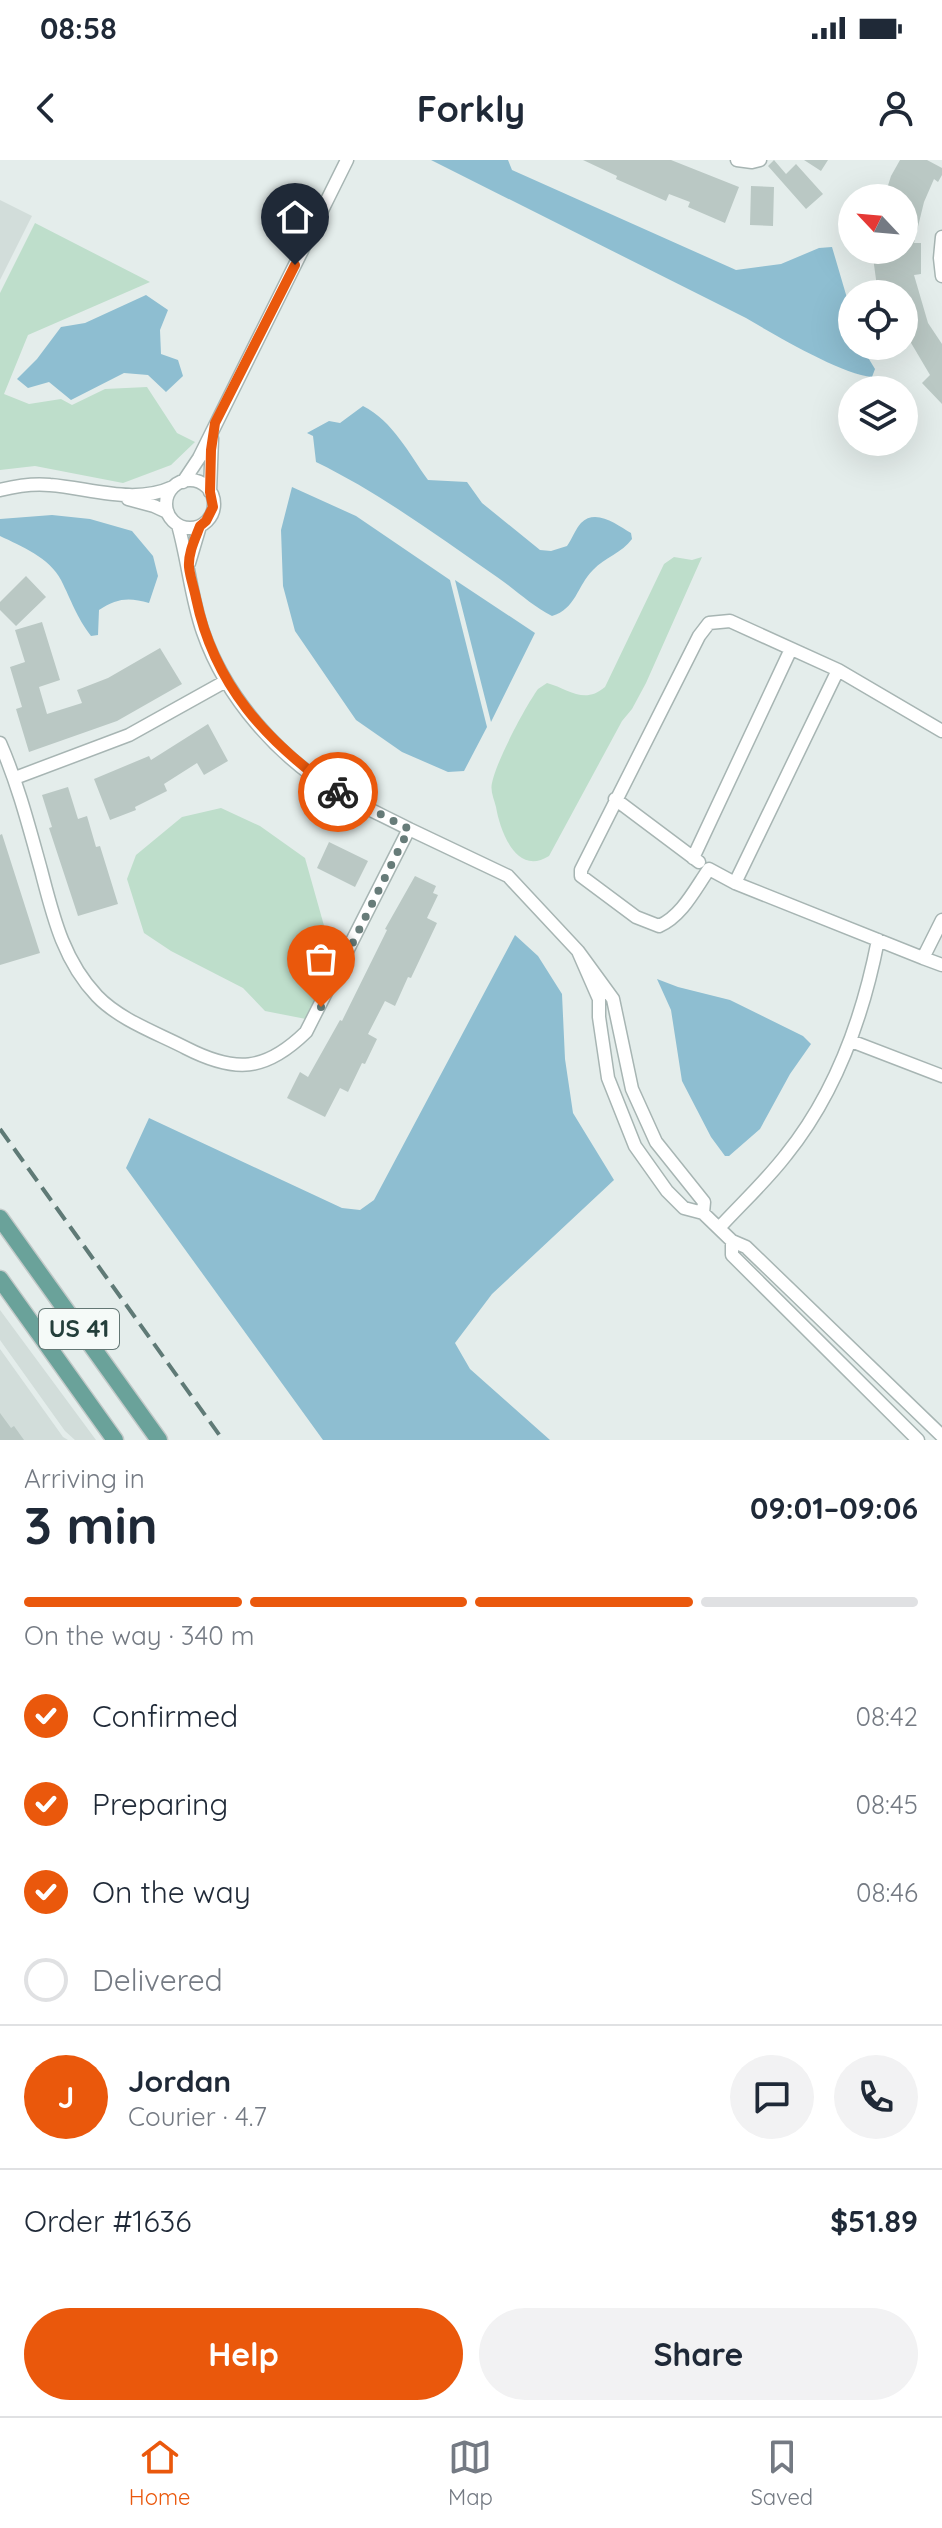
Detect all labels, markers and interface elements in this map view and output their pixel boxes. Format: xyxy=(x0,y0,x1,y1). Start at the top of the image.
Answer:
text: 08:58 xyxy=(40,9,117,47)
icon: back xyxy=(24,86,68,130)
text: Forkly xyxy=(417,86,525,131)
icon: person xyxy=(874,86,918,130)
pin xyxy=(261,183,329,265)
north arrow xyxy=(838,184,918,264)
map controls xyxy=(838,184,918,456)
icon: home xyxy=(273,195,317,239)
button: locate xyxy=(838,280,918,360)
button: layers xyxy=(838,376,918,456)
courier xyxy=(298,752,378,832)
icon: bike xyxy=(316,770,360,814)
pin xyxy=(287,925,355,1007)
icon: bag xyxy=(299,937,343,981)
road number: US 41 xyxy=(39,1309,119,1349)
text: Arriving in xyxy=(24,1462,145,1495)
text: 09:01–09:06 xyxy=(750,1489,918,1527)
text: 3 min xyxy=(24,1492,158,1557)
text: On the way · 340 m xyxy=(24,1619,254,1652)
icon: check xyxy=(24,1694,68,1738)
text: Confirmed xyxy=(92,1697,238,1735)
text: 08:42 xyxy=(856,1700,918,1733)
icon: check xyxy=(24,1782,68,1826)
text: Preparing xyxy=(92,1785,228,1823)
text: 08:45 xyxy=(856,1788,918,1821)
icon: check xyxy=(24,1870,68,1914)
text: On the way xyxy=(92,1873,251,1911)
text: 08:46 xyxy=(856,1876,918,1909)
text: Delivered xyxy=(92,1961,223,1999)
button: chat xyxy=(730,2055,814,2139)
button: phone xyxy=(834,2055,918,2139)
text: Jordan xyxy=(128,2062,231,2100)
text: J xyxy=(58,2078,74,2116)
text: Courier · 4.7 xyxy=(128,2100,267,2133)
text: Order #1636 xyxy=(24,2202,191,2240)
text: $51.89 xyxy=(830,2202,918,2240)
button: Help xyxy=(24,2308,463,2400)
button: Share xyxy=(479,2308,918,2400)
tab: Home xyxy=(129,2435,190,2511)
tab: Map xyxy=(448,2435,493,2511)
tab: Saved xyxy=(750,2435,813,2511)

